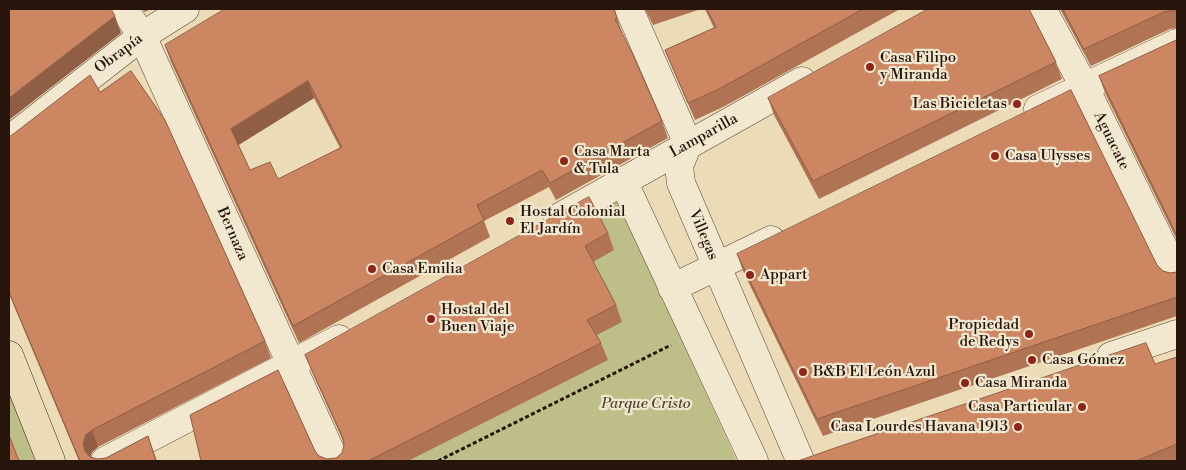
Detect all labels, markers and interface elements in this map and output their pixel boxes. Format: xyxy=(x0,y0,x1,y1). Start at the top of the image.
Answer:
street label: Obrapía xyxy=(91,30,147,78)
place label: Casa Filipo y Miranda xyxy=(880,49,956,84)
marker: Casa Filipo y Miranda xyxy=(864,61,876,73)
place label: Las Bicicletas xyxy=(913,95,1007,113)
marker: Las Bicicletas xyxy=(1011,98,1023,110)
street label: Aguacate xyxy=(1089,109,1133,173)
street label: Lamparilla xyxy=(667,110,741,162)
place label: Casa Marta & Tula xyxy=(574,143,650,178)
place label: Casa Ulysses xyxy=(1005,147,1090,165)
marker: Casa Ulysses xyxy=(989,150,1001,162)
marker: Casa Marta & Tula xyxy=(558,155,570,167)
place label: Hostal Colonial El Jardín xyxy=(520,203,625,238)
street label: Bernaza xyxy=(212,205,252,263)
street label: Villegas xyxy=(684,207,722,263)
marker: Hostal Colonial El Jardín xyxy=(504,215,516,227)
place label: Casa Emilia xyxy=(382,260,463,278)
marker: Casa Emilia xyxy=(366,263,378,275)
place label: Appart xyxy=(760,266,807,284)
marker: Appart xyxy=(744,269,756,281)
place label: Hostal del Buen Viaje xyxy=(441,301,515,336)
marker: Hostal del Buen Viaje xyxy=(425,313,437,325)
place label: Propiedad de Redys xyxy=(948,316,1019,351)
marker: Propiedad de Redys xyxy=(1023,328,1035,340)
place label: Casa Gómez xyxy=(1042,351,1125,369)
marker: Casa Gómez xyxy=(1026,354,1038,366)
place label: B&B El León Azul xyxy=(813,363,936,381)
marker: B&B El León Azul xyxy=(797,366,809,378)
place label: Casa Miranda xyxy=(975,374,1067,392)
marker: Casa Miranda xyxy=(959,377,971,389)
park label: Parque Cristo xyxy=(601,395,691,413)
place label: Casa Particular xyxy=(968,398,1072,416)
marker: Casa Particular xyxy=(1076,401,1088,413)
place label: Casa Lourdes Havana 1913 xyxy=(830,418,1008,436)
marker: Casa Lourdes Havana 1913 xyxy=(1012,421,1024,433)

